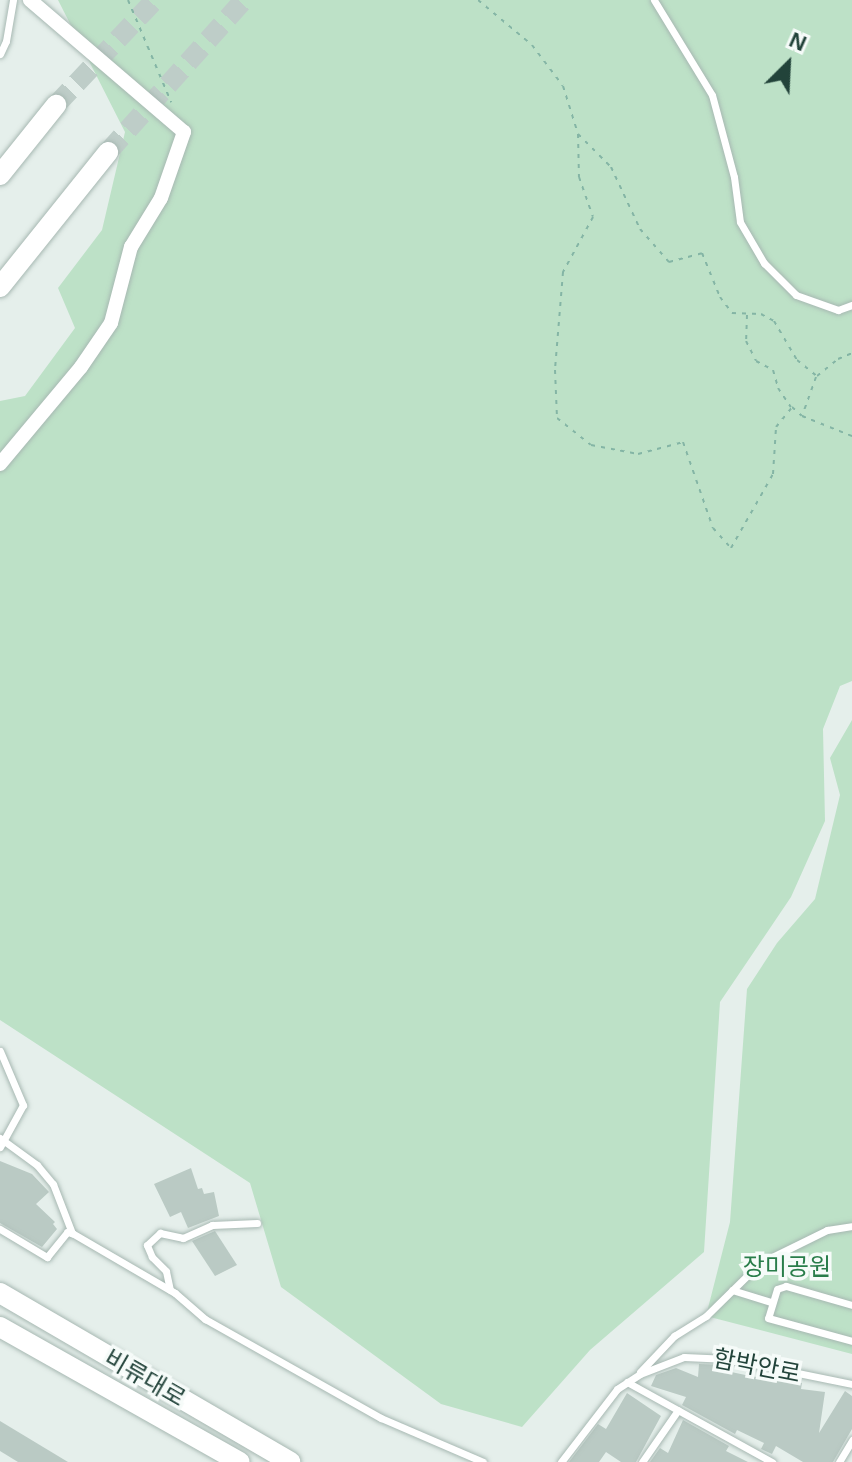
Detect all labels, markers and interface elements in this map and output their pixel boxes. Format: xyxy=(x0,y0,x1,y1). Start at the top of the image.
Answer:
north arrow xyxy=(748,24,828,104)
text: N xyxy=(786,27,810,56)
park label: 장미공원 xyxy=(743,1253,831,1281)
street label: 비류대로 xyxy=(100,1343,190,1413)
street label: 함박안로 xyxy=(711,1343,803,1389)

